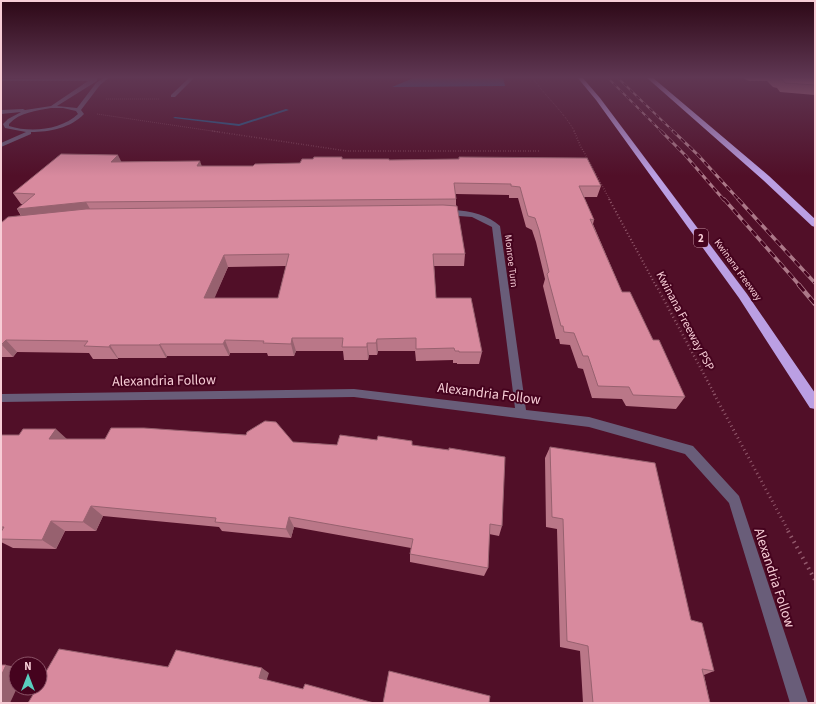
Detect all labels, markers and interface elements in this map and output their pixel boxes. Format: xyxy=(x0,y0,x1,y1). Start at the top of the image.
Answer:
road number: 2 xyxy=(694,229,708,247)
street label: Monroe Turn xyxy=(501,234,521,288)
street label: Kwinana Freeway xyxy=(711,236,765,304)
street label: Kwinana Freeway PSP xyxy=(652,268,718,374)
street label: Alexandria Follow xyxy=(112,370,216,392)
street label: Alexandria Follow xyxy=(436,378,542,410)
street label: Alexandria Follow xyxy=(748,526,800,630)
north arrow xyxy=(8,656,48,696)
text: N xyxy=(24,659,32,674)

